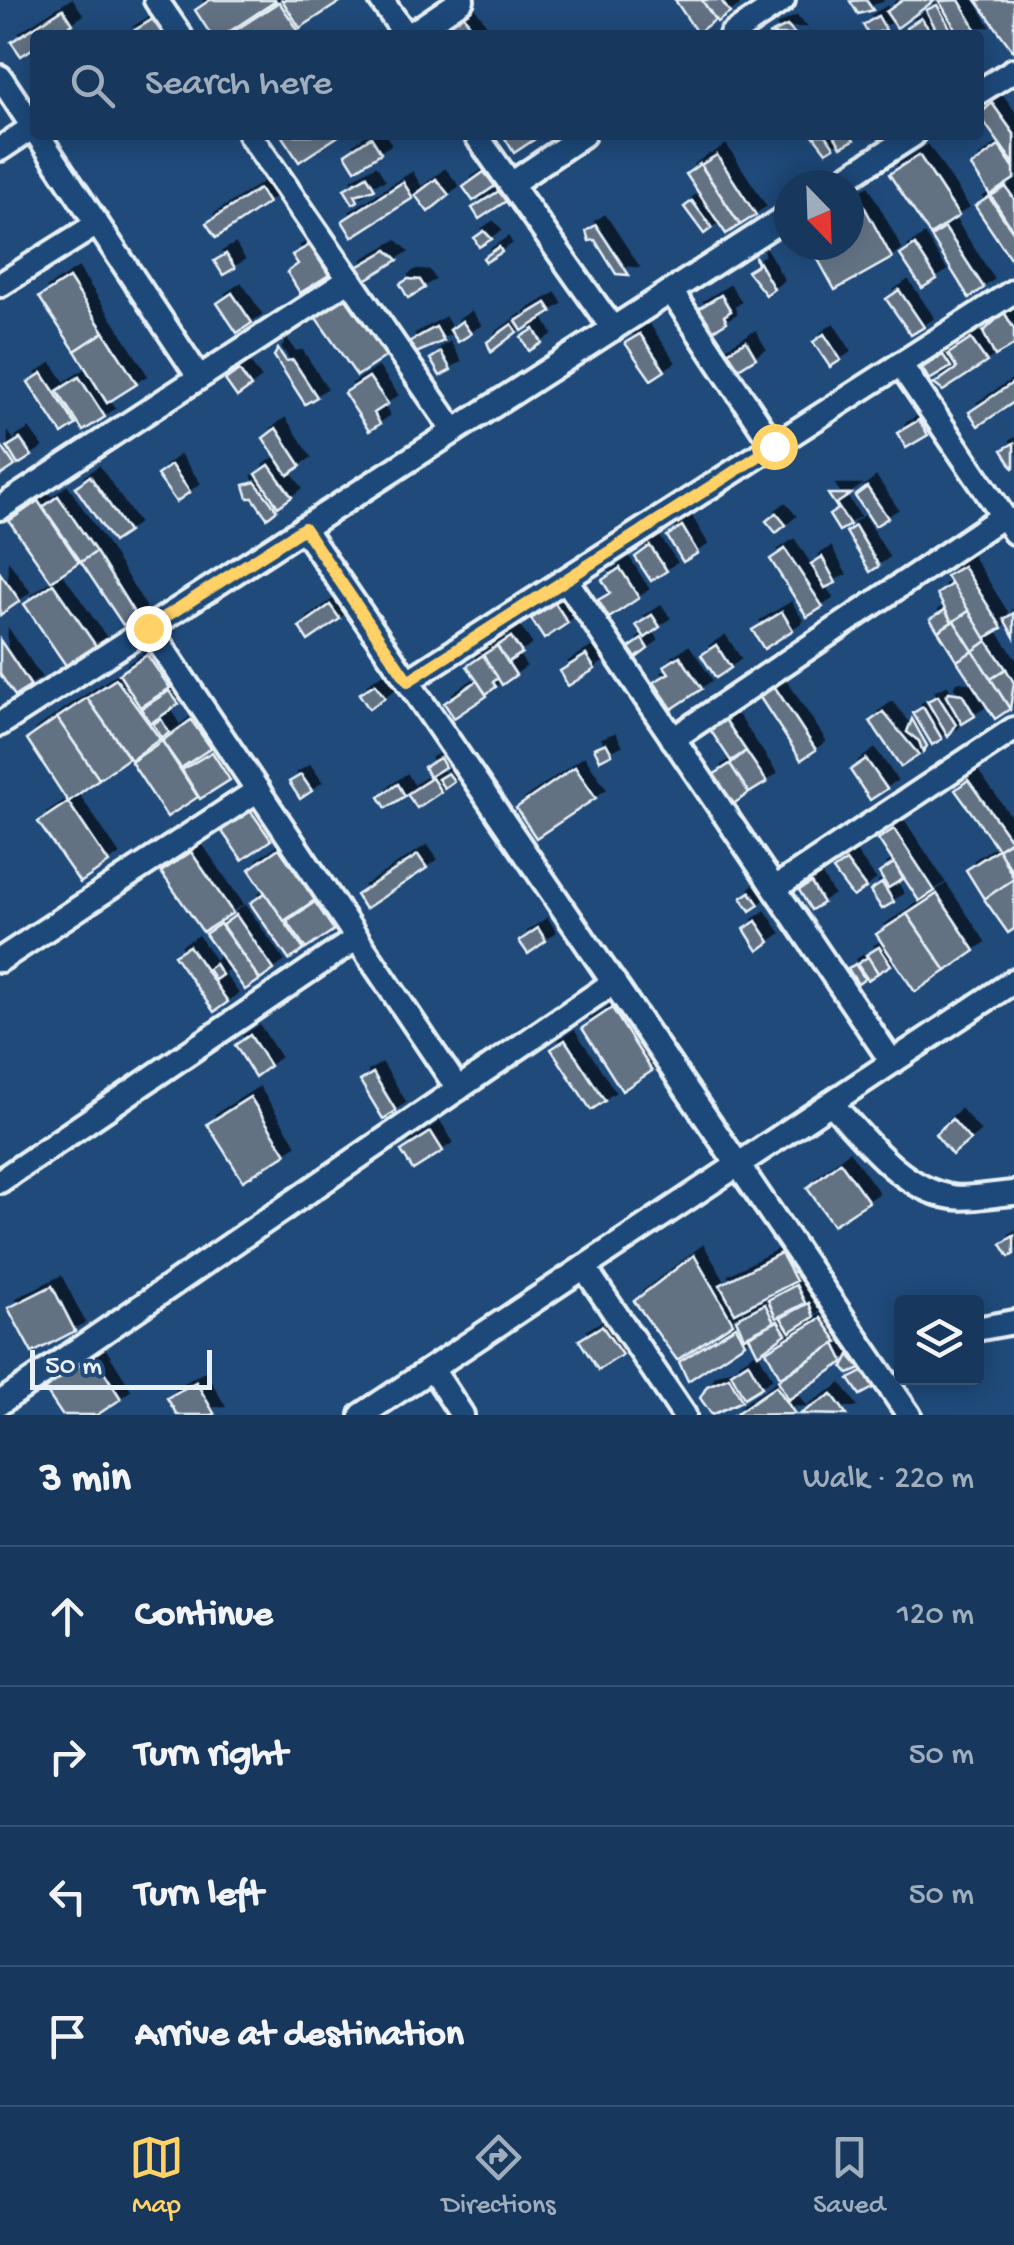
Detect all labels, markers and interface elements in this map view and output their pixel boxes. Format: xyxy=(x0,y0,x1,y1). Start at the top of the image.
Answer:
search box xyxy=(30,30,984,140)
icon: search xyxy=(65,58,120,113)
text: Search here xyxy=(145,63,332,107)
north arrow xyxy=(774,170,864,260)
route start xyxy=(752,424,798,470)
route end xyxy=(126,606,172,652)
map controls xyxy=(894,1295,984,1385)
button: layers xyxy=(894,1295,984,1385)
scale bar xyxy=(30,1345,212,1390)
text: 50 m xyxy=(45,1351,102,1384)
text: 3 min xyxy=(40,1456,131,1505)
text: Walk · 220 m xyxy=(803,1461,974,1499)
icon: ahead xyxy=(40,1589,95,1644)
text: Continue xyxy=(135,1594,273,1638)
text: 120 m xyxy=(897,1597,974,1635)
icon: right xyxy=(40,1729,95,1784)
text: Turn right xyxy=(135,1734,287,1778)
text: 50 m xyxy=(909,1737,974,1775)
icon: left xyxy=(40,1869,95,1924)
text: Turn left xyxy=(135,1874,263,1918)
text: 50 m xyxy=(909,1877,974,1915)
icon: arrive xyxy=(40,2009,95,2064)
text: Arrive at destination xyxy=(135,2014,464,2058)
tab: Map xyxy=(129,2130,184,2223)
tab: Directions xyxy=(442,2130,556,2223)
tab: Saved xyxy=(813,2130,885,2223)

